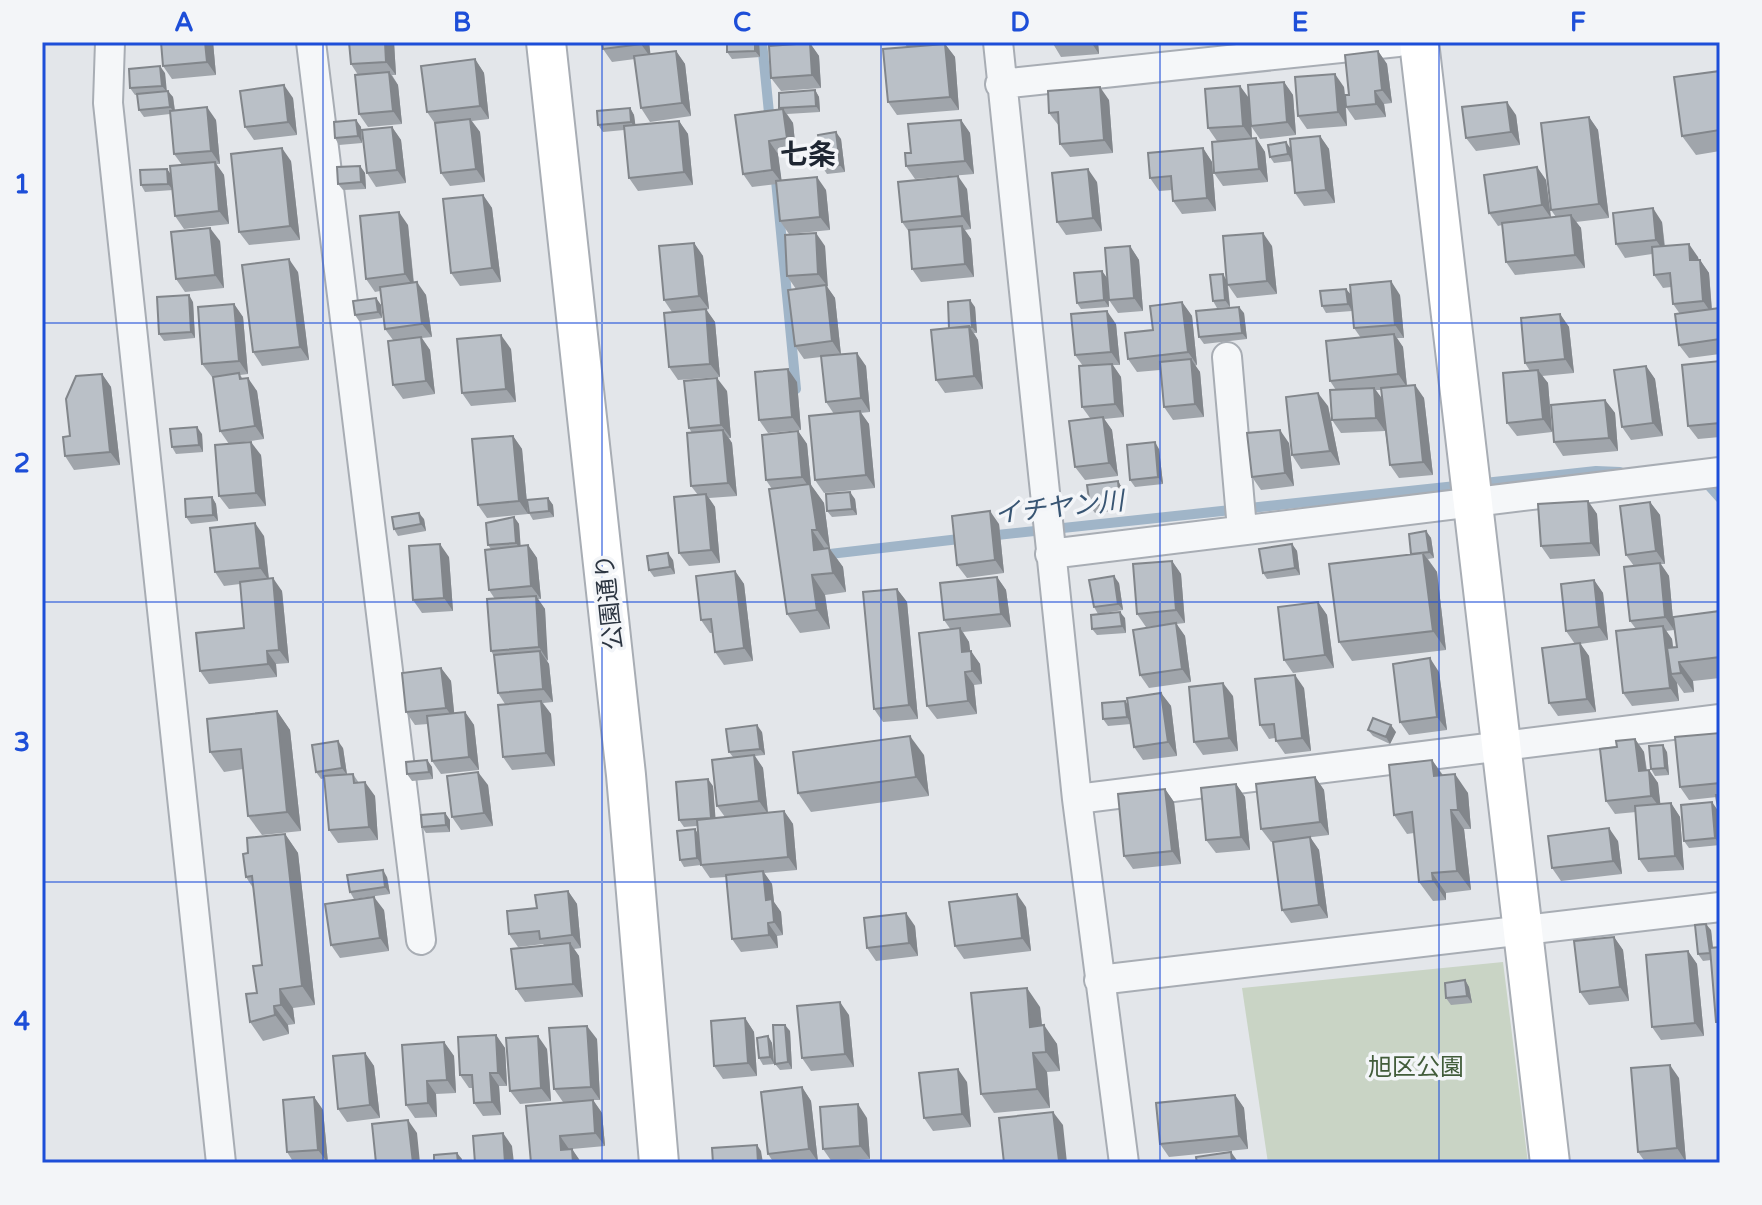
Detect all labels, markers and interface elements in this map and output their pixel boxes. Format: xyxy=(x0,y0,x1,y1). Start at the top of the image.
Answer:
text: A xyxy=(174,7,194,38)
text: B xyxy=(453,7,471,38)
text: C xyxy=(733,7,751,38)
text: D xyxy=(1010,7,1030,38)
text: E xyxy=(1292,7,1308,38)
text: F xyxy=(1570,7,1586,38)
district label: 七条 xyxy=(780,138,836,172)
text: 1 xyxy=(14,169,30,200)
text: 2 xyxy=(14,448,30,479)
water label: イチヤン川 xyxy=(993,485,1128,530)
street label: 公園通り xyxy=(590,553,629,651)
text: 3 xyxy=(14,727,30,758)
text: 4 xyxy=(14,1006,30,1037)
park label: 旭区公園 xyxy=(1368,1053,1464,1082)

